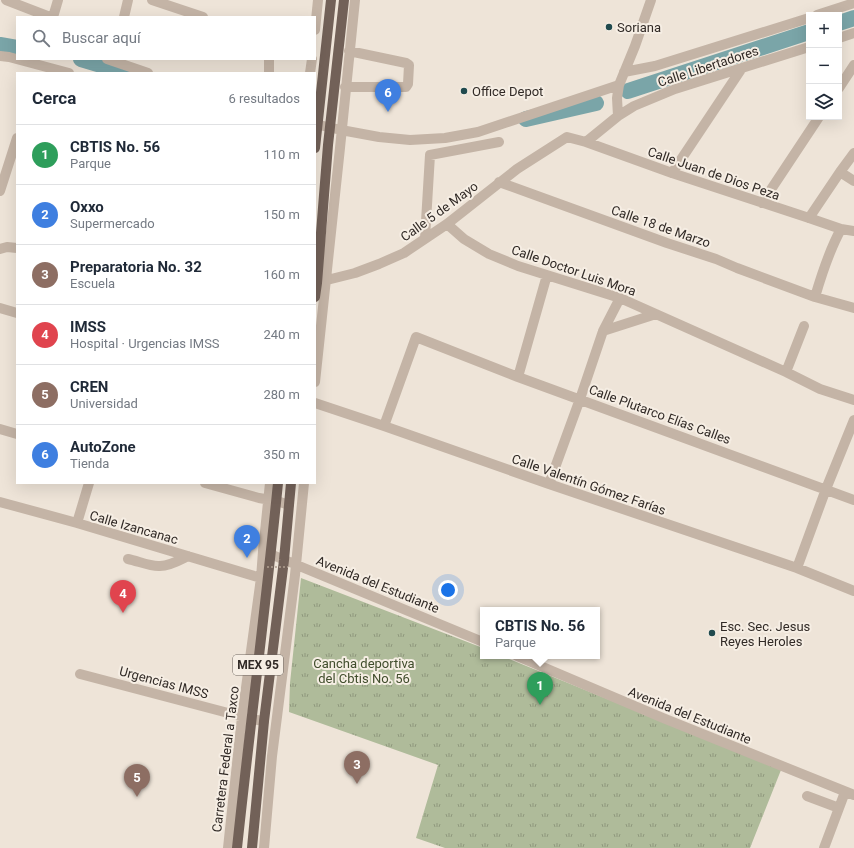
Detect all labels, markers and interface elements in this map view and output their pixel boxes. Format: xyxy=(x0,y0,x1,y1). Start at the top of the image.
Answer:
map controls xyxy=(806,12,842,120)
button: + xyxy=(806,12,842,48)
search box xyxy=(16,16,316,60)
place label: Soriana xyxy=(617,20,661,35)
marker: Soriana xyxy=(604,22,614,32)
icon: search xyxy=(30,27,52,49)
text: Buscar aquí xyxy=(62,29,141,47)
street label: Calle Libertadores xyxy=(656,43,761,90)
button: − xyxy=(806,48,842,84)
pin: 6 xyxy=(375,79,401,112)
place label: Office Depot xyxy=(472,84,543,99)
button: layers xyxy=(806,84,842,120)
marker: Office Depot xyxy=(459,86,469,96)
text: Cerca xyxy=(32,88,76,108)
text: 6 resultados xyxy=(228,91,300,106)
text: CBTIS No. 56 xyxy=(70,138,160,156)
street label: Calle Juan de Dios Peza xyxy=(646,144,782,203)
text: 1 xyxy=(41,147,49,162)
text: 110 m xyxy=(263,147,300,162)
text: Parque xyxy=(70,156,111,171)
street label: Calle 5 de Mayo xyxy=(398,178,481,244)
text: Oxxo xyxy=(70,198,104,216)
street label: Calle 18 de Marzo xyxy=(609,202,712,250)
text: 2 xyxy=(41,207,49,222)
text: 150 m xyxy=(263,207,300,222)
text: Supermercado xyxy=(70,216,155,231)
street label: Calle Doctor Luis Mora xyxy=(510,242,638,299)
text: Preparatoria No. 32 xyxy=(70,258,202,276)
text: 3 xyxy=(41,267,49,282)
text: 160 m xyxy=(263,267,300,282)
text: Escuela xyxy=(70,276,115,291)
text: IMSS xyxy=(70,318,106,336)
text: 4 xyxy=(41,327,49,342)
text: 240 m xyxy=(263,327,300,342)
text: Hospital · Urgencias IMSS xyxy=(70,336,220,351)
text: CREN xyxy=(70,378,108,396)
street label: Calle Plutarco Elías Calles xyxy=(587,382,733,447)
text: 5 xyxy=(41,387,49,402)
text: 280 m xyxy=(263,387,300,402)
text: Universidad xyxy=(70,396,138,411)
text: AutoZone xyxy=(70,438,136,456)
text: 6 xyxy=(41,447,49,462)
text: 350 m xyxy=(263,447,300,462)
street label: Calle Valentín Gómez Farías xyxy=(510,451,668,518)
text: Tienda xyxy=(70,456,109,471)
street label: Calle Izancanac xyxy=(88,508,180,547)
pin: 2 xyxy=(234,525,260,558)
street label: Avenida del Estudiante xyxy=(314,553,442,616)
pin: 4 xyxy=(110,580,136,613)
your location xyxy=(438,580,458,600)
popup xyxy=(480,607,600,659)
text: CBTIS No. 56 xyxy=(495,617,585,635)
place label: Esc. Sec. Jesus Reyes Heroles xyxy=(720,619,811,649)
marker: Esc. Sec. Jesus Reyes Heroles xyxy=(707,628,717,638)
text: Parque xyxy=(495,635,536,650)
road number: MEX 95 xyxy=(233,655,283,675)
park label: Cancha deportiva del Cbtis No. 56 xyxy=(313,656,415,686)
street label: Urgencias IMSS xyxy=(118,663,210,702)
pin: 1 xyxy=(527,672,553,705)
street label: Avenida del Estudiante xyxy=(626,684,754,747)
street label: Carretera Federal a Taxco xyxy=(209,685,242,833)
pin: 3 xyxy=(344,751,370,784)
pin: 5 xyxy=(124,764,150,797)

